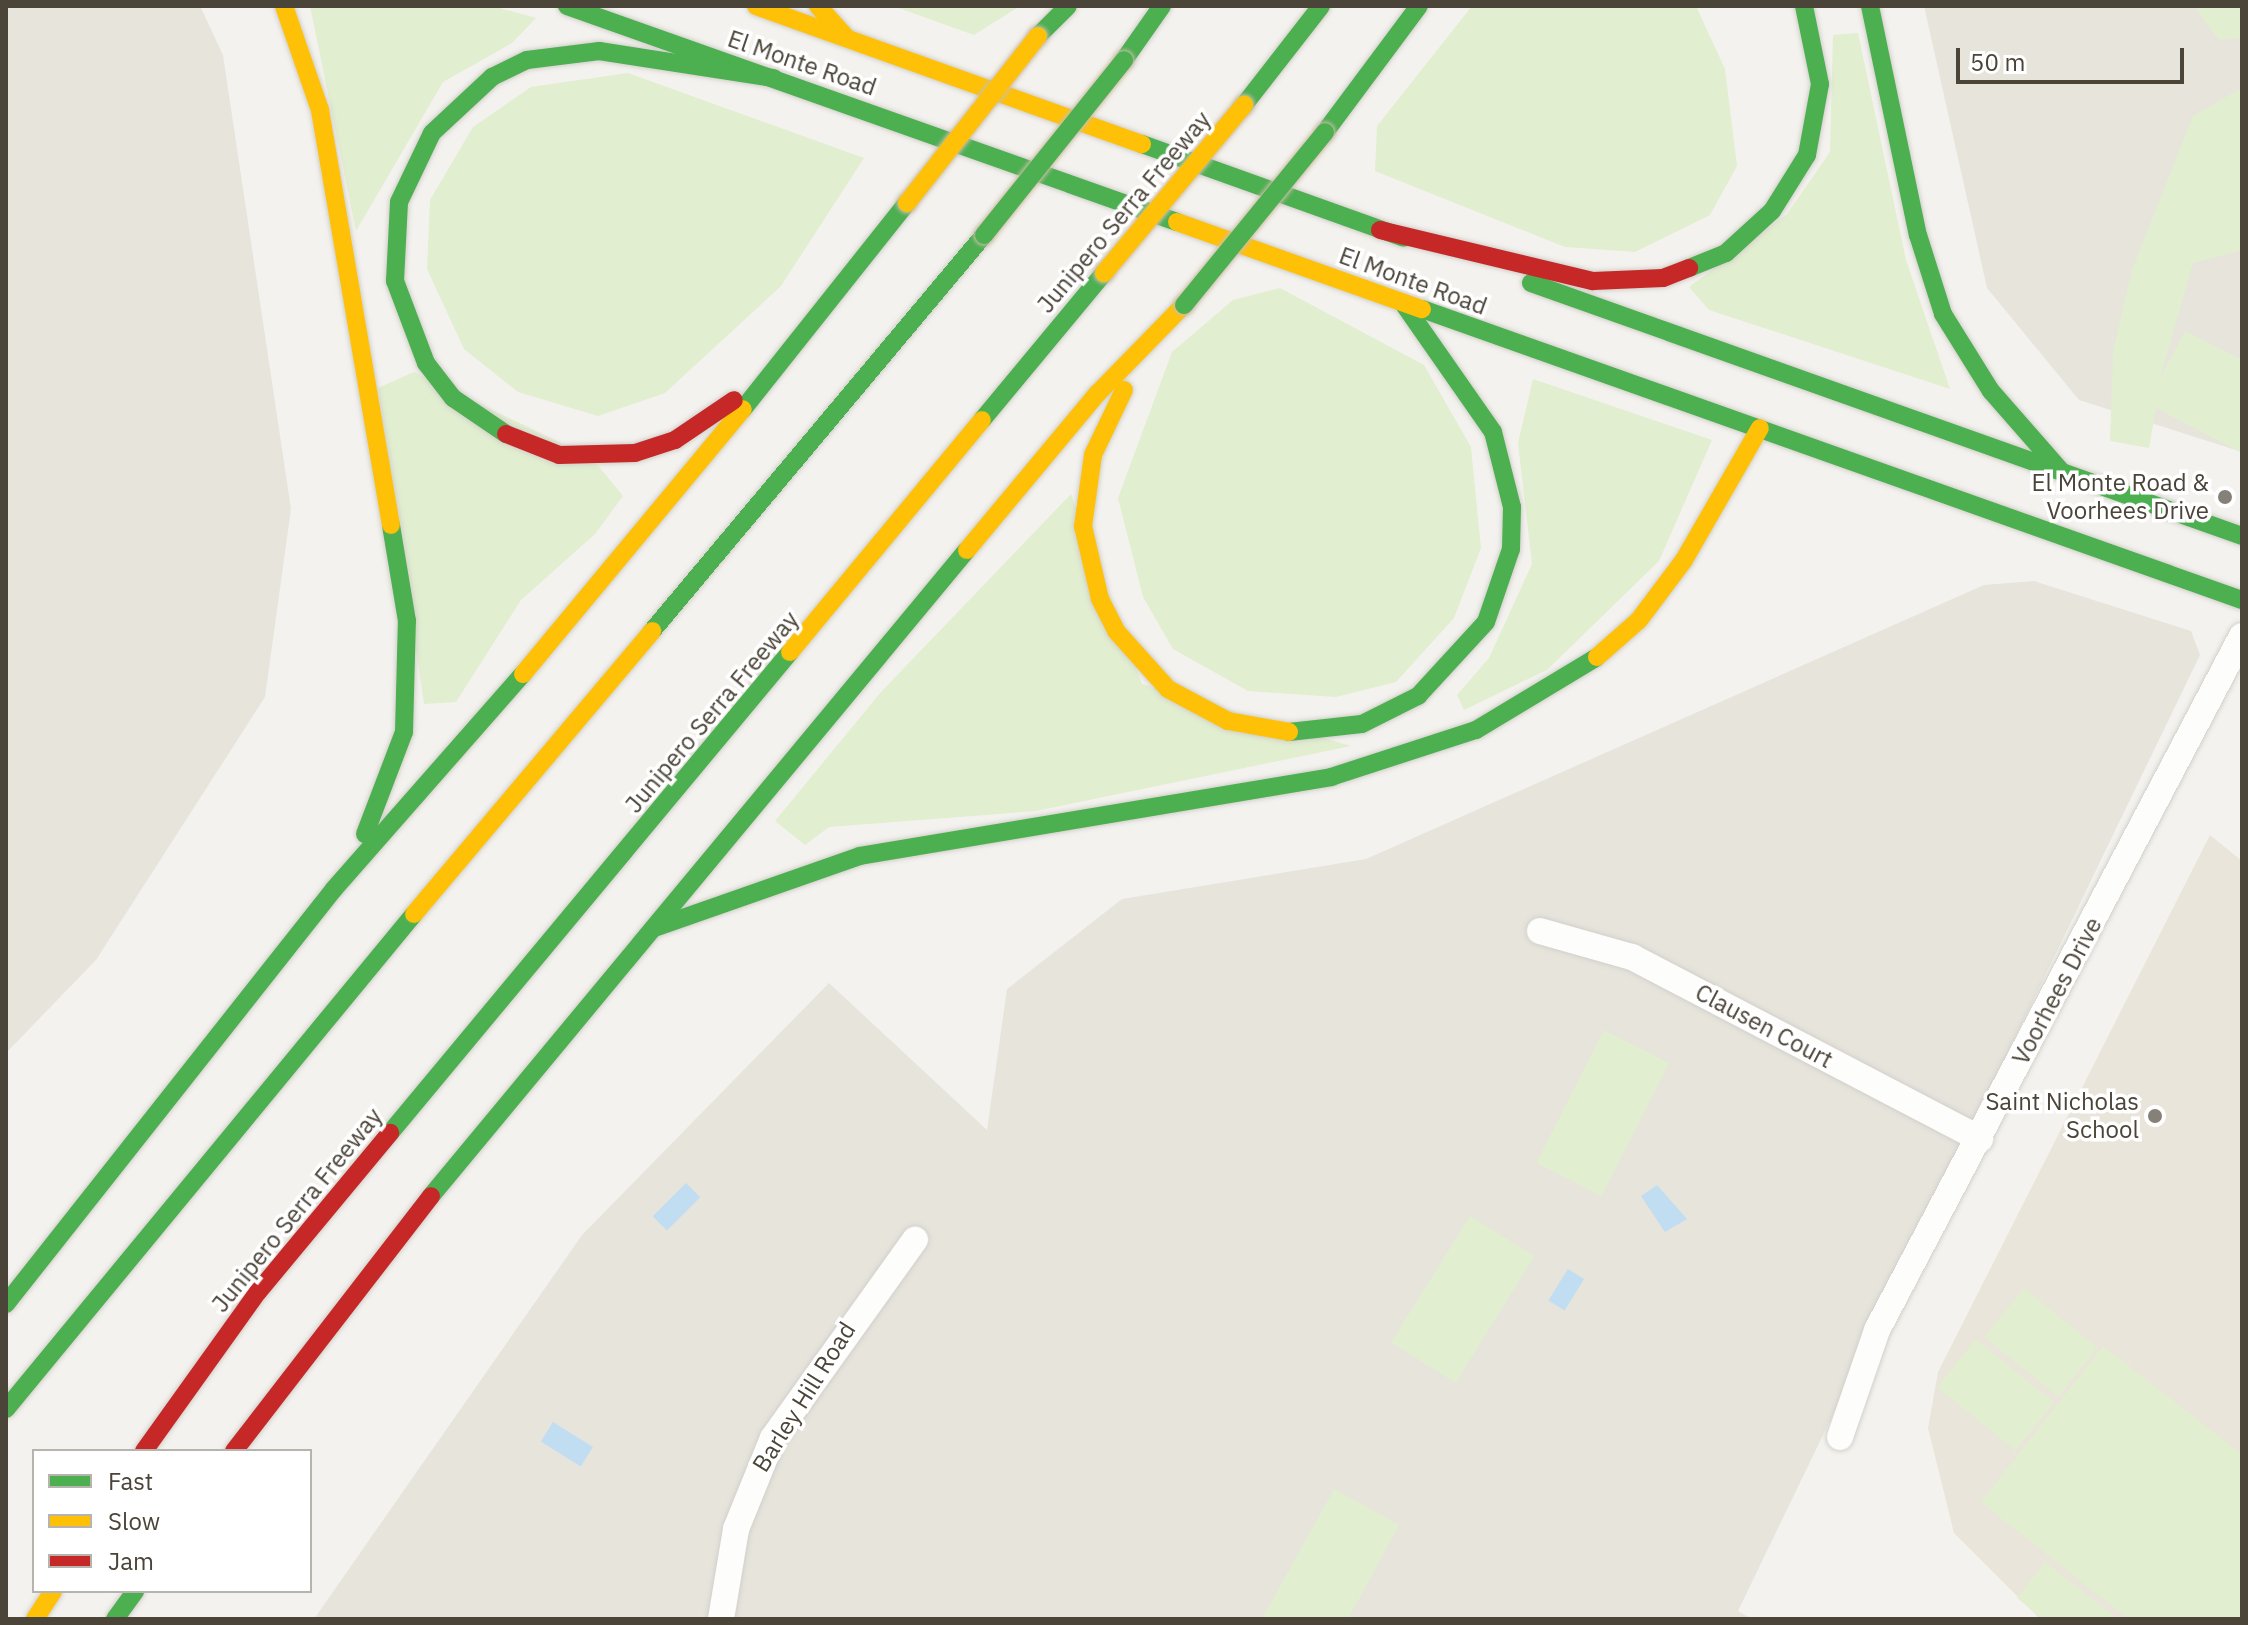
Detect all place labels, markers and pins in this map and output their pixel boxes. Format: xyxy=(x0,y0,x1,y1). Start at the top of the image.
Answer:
place label: El Monte Road & Voorhees Drive xyxy=(2032,469,2209,525)
marker: El Monte Road & Voorhees Drive xyxy=(2216,488,2234,506)
place label: Saint Nicholas School xyxy=(1985,1088,2139,1144)
marker: Saint Nicholas School xyxy=(2146,1107,2164,1125)

